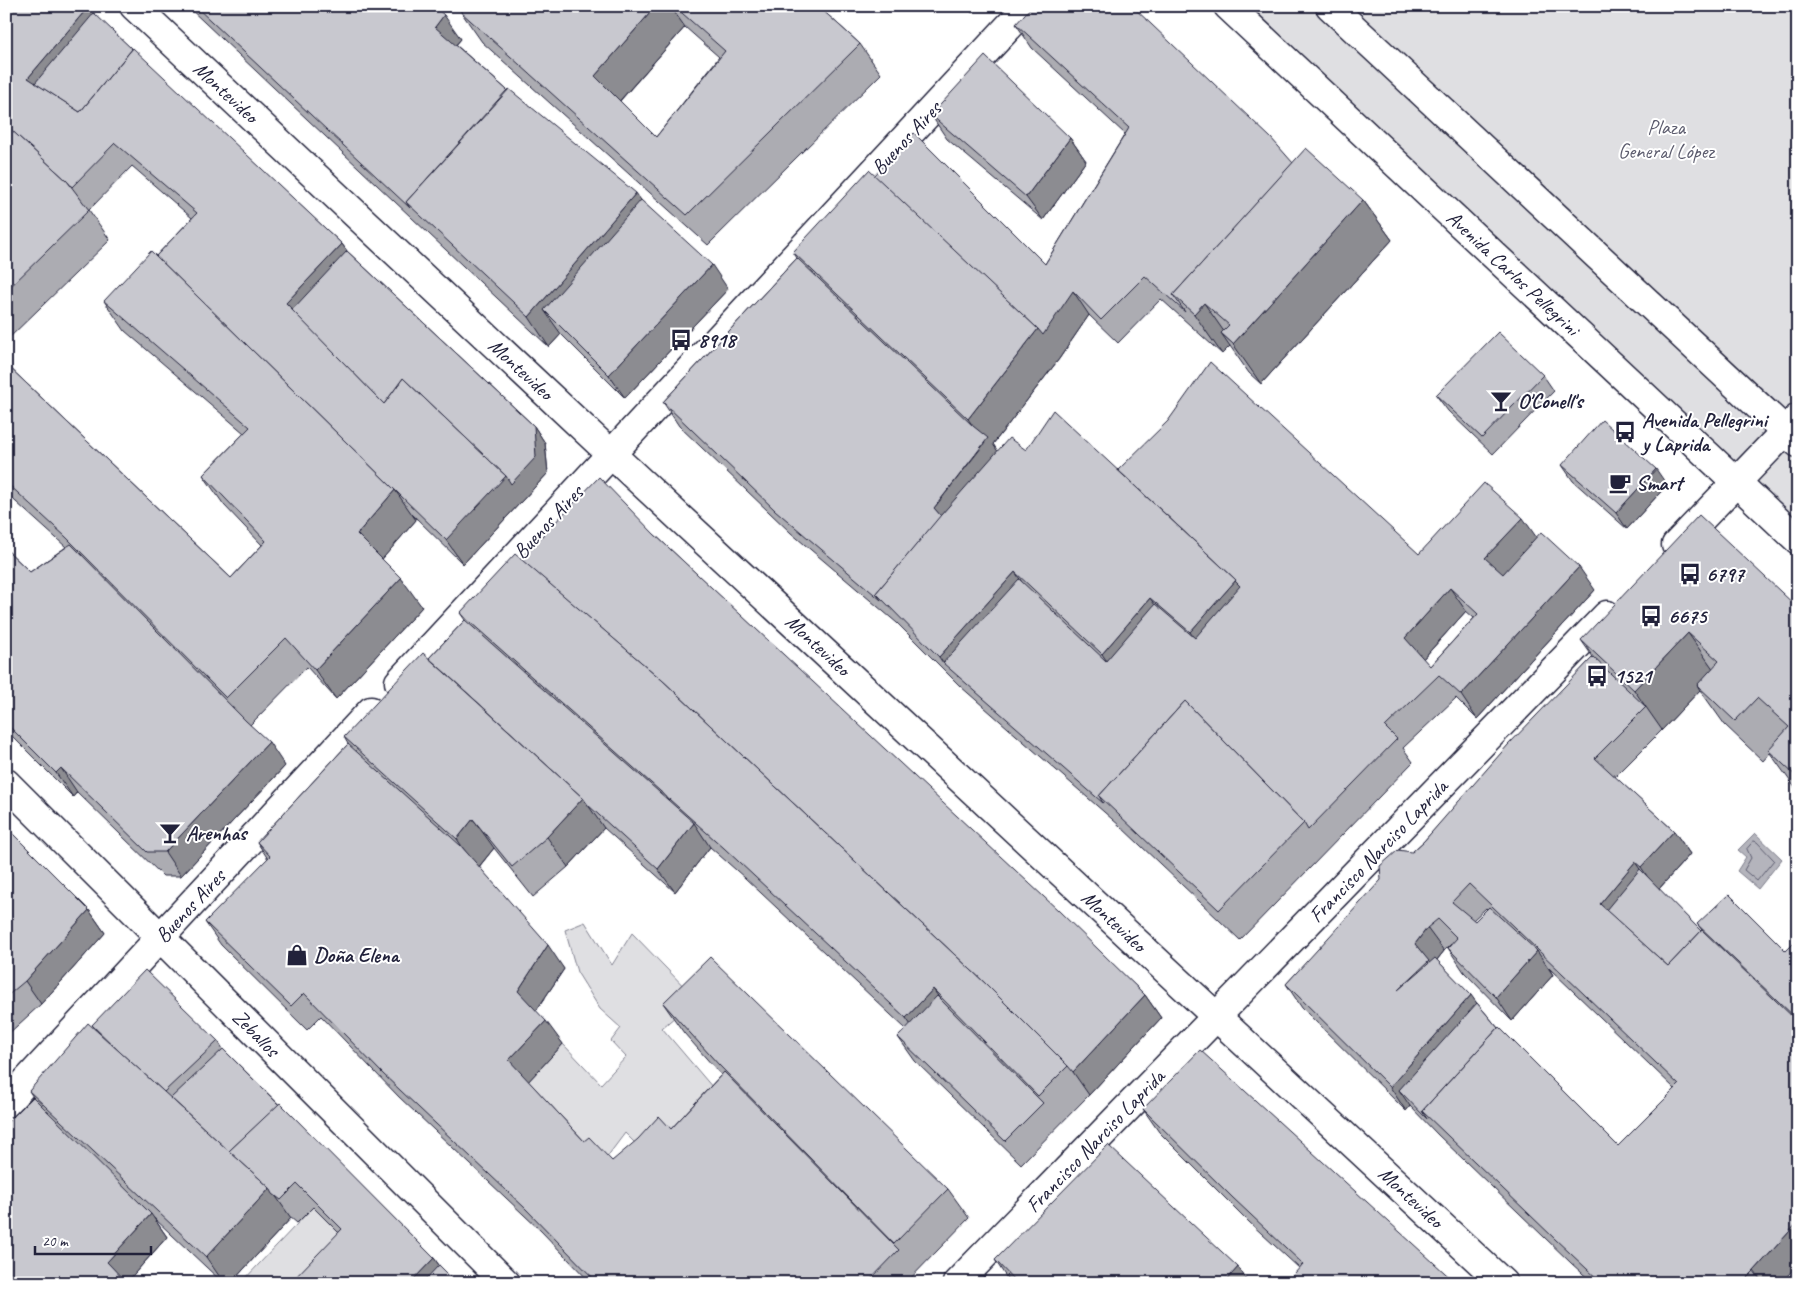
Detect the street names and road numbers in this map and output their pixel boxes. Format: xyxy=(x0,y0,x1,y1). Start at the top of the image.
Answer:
street label: Montevideo xyxy=(188,56,266,130)
street label: Buenos Aires xyxy=(866,95,948,180)
street label: Avenida Carlos Pellegrini xyxy=(1441,205,1587,343)
street label: Montevideo xyxy=(483,333,561,407)
street label: Buenos Aires xyxy=(508,479,590,564)
street label: Montevideo xyxy=(780,609,858,683)
street label: Francisco Narciso Laprida xyxy=(1303,772,1455,928)
street label: Buenos Aires xyxy=(150,863,232,948)
street label: Montevideo xyxy=(1076,885,1154,959)
street label: Zeballos xyxy=(227,1004,286,1063)
street label: Francisco Narciso Laprida xyxy=(1020,1062,1172,1218)
street label: Montevideo xyxy=(1373,1161,1451,1235)

